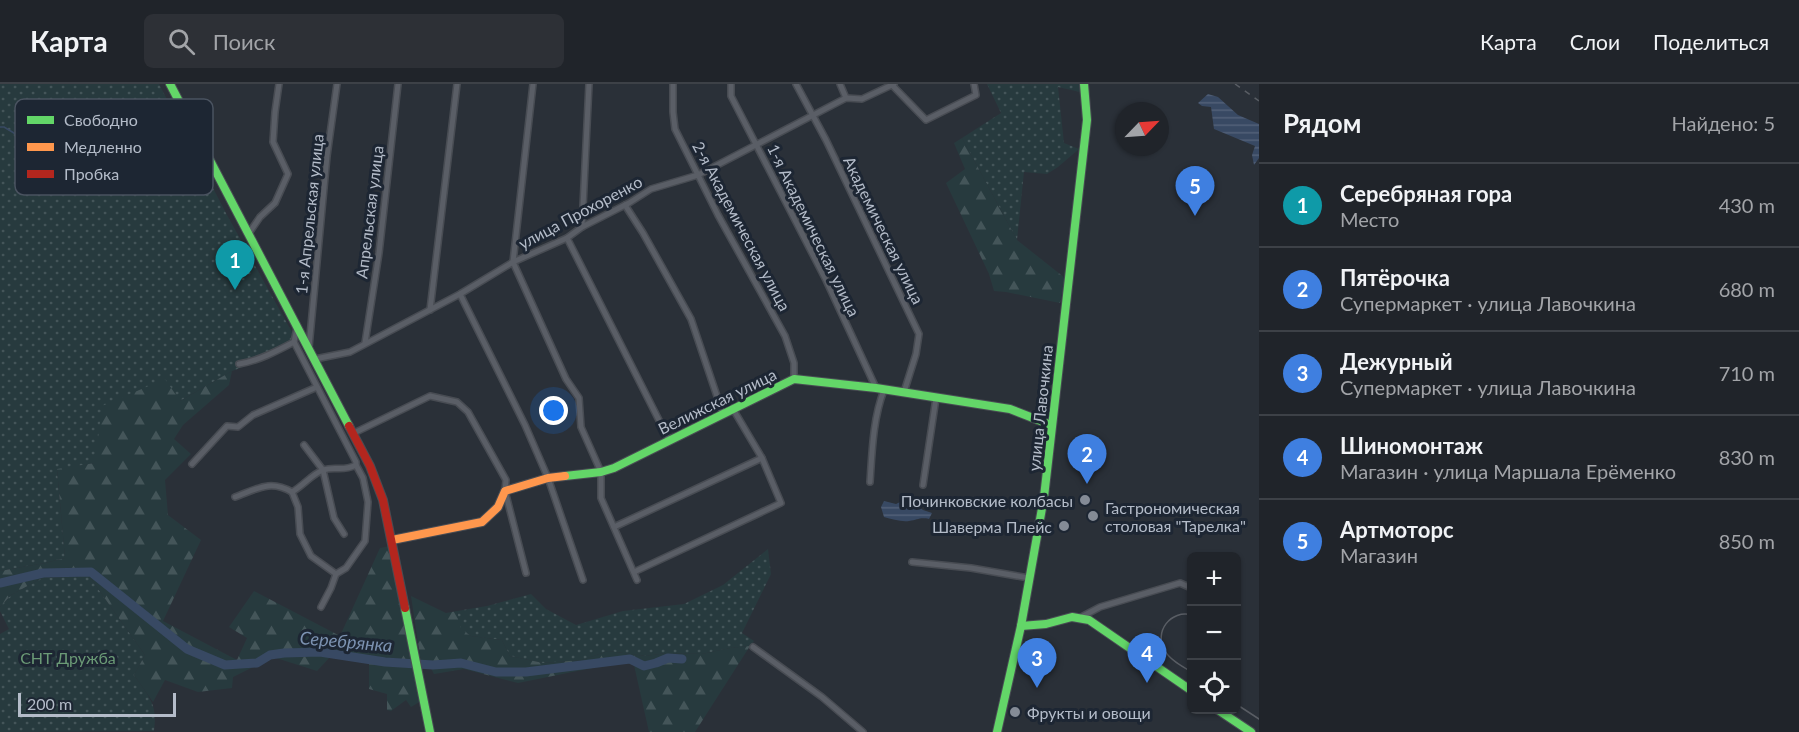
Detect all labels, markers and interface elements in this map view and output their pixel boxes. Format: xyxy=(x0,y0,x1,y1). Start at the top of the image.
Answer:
search box xyxy=(144,14,564,68)
text: Карта xyxy=(30,24,108,58)
icon: search xyxy=(165,25,198,58)
text: Поиск xyxy=(213,28,276,55)
text: Карта xyxy=(1480,29,1537,54)
text: Слои xyxy=(1570,29,1620,54)
text: Поделиться xyxy=(1653,29,1769,54)
legend xyxy=(15,99,213,195)
north arrow xyxy=(1115,102,1169,156)
text: Рядом xyxy=(1283,107,1361,139)
text: Свободно xyxy=(64,110,138,129)
text: Найдено: 5 xyxy=(1672,111,1775,135)
street label: 1-я Апрельская улица xyxy=(291,133,327,295)
text: Медленно xyxy=(64,137,142,156)
street label: 2-я Академическая улица xyxy=(689,138,795,314)
street label: 1-я Академическая улица xyxy=(764,141,864,319)
street label: Апрельская улица xyxy=(351,144,387,280)
street label: Академическая улица xyxy=(840,153,928,307)
text: Пробка xyxy=(64,164,119,183)
pin: 5 xyxy=(1176,166,1214,216)
street label: улица Прохоренко xyxy=(515,171,645,253)
text: Серебряная гора xyxy=(1340,180,1512,207)
text: 1 xyxy=(1297,193,1308,217)
text: 430 m xyxy=(1719,193,1775,217)
text: Место xyxy=(1340,207,1399,231)
pin: 1 xyxy=(216,240,254,290)
text: Пятёрочка xyxy=(1340,264,1450,291)
text: 2 xyxy=(1297,277,1308,301)
text: 680 m xyxy=(1719,277,1775,301)
text: Супермаркет · улица Лавочкина xyxy=(1340,291,1636,315)
street label: улица Лавочкина xyxy=(1024,344,1056,472)
text: Дежурный xyxy=(1340,348,1453,375)
text: 3 xyxy=(1297,361,1308,385)
text: 710 m xyxy=(1719,361,1775,385)
street label: Велижская улица xyxy=(655,364,779,438)
text: Супермаркет · улица Лавочкина xyxy=(1340,375,1636,399)
your location xyxy=(539,396,568,425)
text: Шиномонтаж xyxy=(1340,432,1483,459)
pin: 2 xyxy=(1068,434,1106,484)
text: 4 xyxy=(1297,445,1308,469)
text: 830 m xyxy=(1719,445,1775,469)
text: Магазин · улица Маршала Ерёменко xyxy=(1340,459,1676,483)
place label: Починковские колбасы xyxy=(901,491,1073,510)
marker: Починковские колбасы xyxy=(1078,493,1092,507)
place label: Гастрономическая столовая "Тарелка" xyxy=(1105,498,1246,535)
marker: Гастрономическая столовая "Тарелка" xyxy=(1086,509,1100,523)
text: Артмоторс xyxy=(1340,516,1454,543)
place label: Шаверма Плейс xyxy=(932,517,1052,536)
marker: Шаверма Плейс xyxy=(1057,519,1071,533)
text: 5 xyxy=(1297,529,1308,553)
text: 850 m xyxy=(1719,529,1775,553)
text: Магазин xyxy=(1340,543,1418,567)
map controls xyxy=(1187,552,1241,714)
button: + xyxy=(1187,552,1241,606)
button: − xyxy=(1187,606,1241,660)
water label: Серебрянка xyxy=(299,626,393,656)
pin: 4 xyxy=(1128,634,1166,683)
pin: 3 xyxy=(1018,638,1056,688)
park label: СНТ Дружба xyxy=(20,648,116,667)
button: locate xyxy=(1187,660,1241,714)
scale bar xyxy=(18,690,176,718)
text: 200 m xyxy=(27,694,72,713)
place label: Фрукты и овощи xyxy=(1027,703,1151,722)
marker: Фрукты и овощи xyxy=(1008,705,1022,719)

